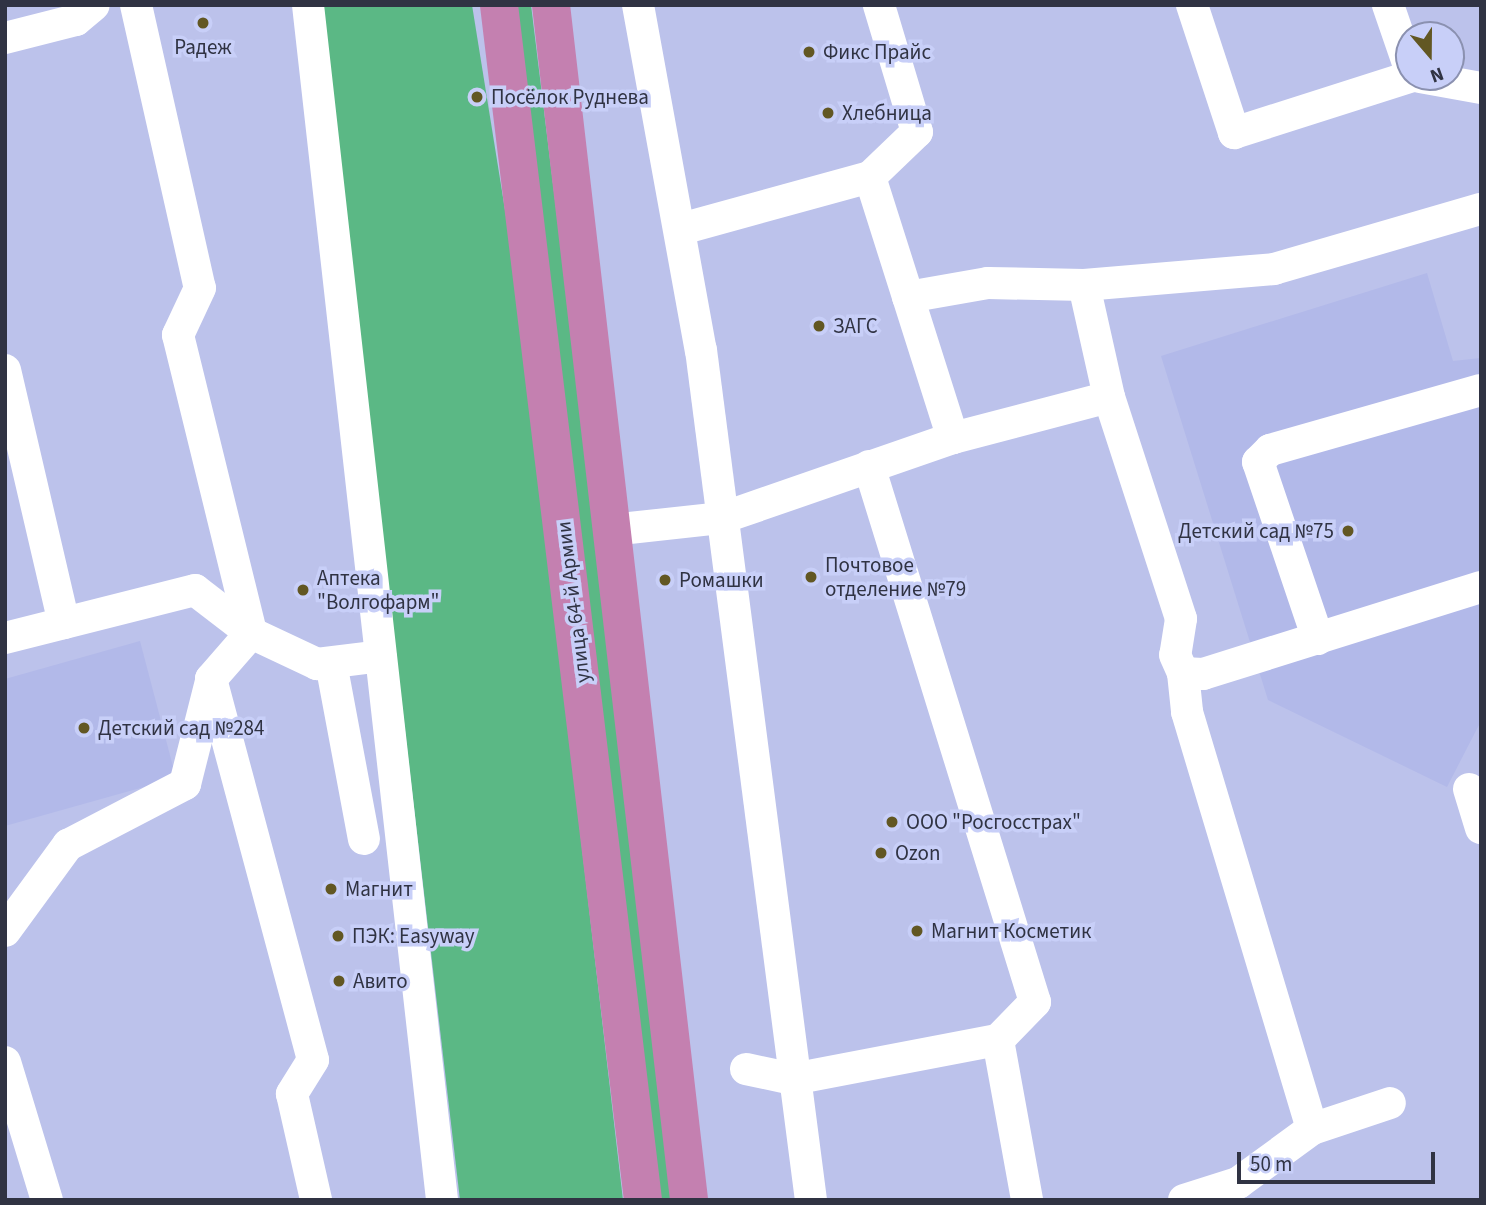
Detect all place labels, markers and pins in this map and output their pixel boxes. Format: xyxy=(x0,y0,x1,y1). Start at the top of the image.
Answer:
marker: Радеж xyxy=(195,15,211,31)
place label: Радеж xyxy=(174,34,232,60)
place label: Фикс Прайс xyxy=(823,39,931,65)
marker: Фикс Прайс xyxy=(801,44,817,60)
place label: Посёлок Руднева xyxy=(491,84,649,110)
marker: Посёлок Руднева xyxy=(469,89,485,105)
place label: Хлебница xyxy=(842,100,932,126)
marker: Хлебница xyxy=(820,105,836,121)
place label: ЗАГС xyxy=(833,313,878,339)
marker: ЗАГС xyxy=(811,318,827,334)
place label: Детский сад №75 xyxy=(1178,518,1334,544)
marker: Детский сад №75 xyxy=(1340,523,1356,539)
place label: Почтовое отделение №79 xyxy=(825,552,966,602)
place label: Аптека "Волгофарм" xyxy=(317,565,440,615)
place label: Ромашки xyxy=(679,567,764,593)
marker: Почтовое отделение №79 xyxy=(803,569,819,585)
marker: Ромашки xyxy=(657,572,673,588)
marker: Аптека "Волгофарм" xyxy=(295,582,311,598)
place label: Детский сад №284 xyxy=(98,715,264,741)
marker: Детский сад №284 xyxy=(76,720,92,736)
place label: ООО "Росгосстрах" xyxy=(906,809,1081,835)
marker: ООО "Росгосстрах" xyxy=(884,814,900,830)
place label: Ozon xyxy=(895,840,940,866)
marker: Ozon xyxy=(873,845,889,861)
place label: Магнит xyxy=(345,876,413,902)
marker: Магнит xyxy=(323,881,339,897)
place label: Магнит Косметик xyxy=(931,918,1091,944)
place label: ПЭК: Easyway xyxy=(352,923,475,949)
marker: Магнит Косметик xyxy=(909,923,925,939)
marker: ПЭК: Easyway xyxy=(330,928,346,944)
place label: Авито xyxy=(353,968,408,994)
marker: Авито xyxy=(331,973,347,989)

